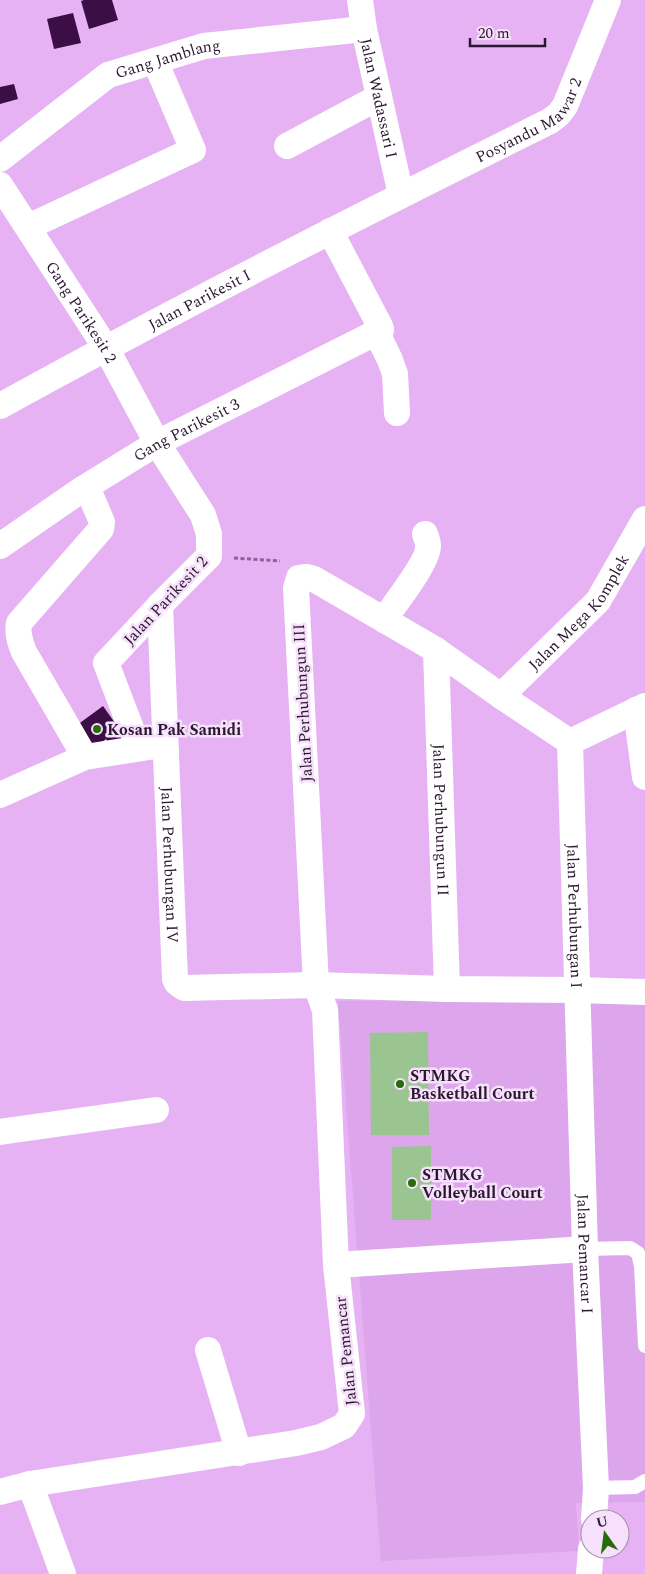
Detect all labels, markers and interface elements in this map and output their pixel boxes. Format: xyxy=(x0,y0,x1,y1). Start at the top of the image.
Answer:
scale bar xyxy=(470,15,545,47)
text: 20 m xyxy=(478,22,510,45)
street label: Gang Jamblang xyxy=(112,33,222,85)
street label: Jalan Wadassari I xyxy=(353,36,403,161)
street label: Posyandu Mawar 2 xyxy=(471,74,588,169)
street label: Gang Parikesit 2 xyxy=(39,256,123,368)
street label: Jalan Parikesit I xyxy=(144,263,255,337)
street label: Gang Parikesit 3 xyxy=(129,392,244,468)
street label: Jalan Mega Komplek xyxy=(523,550,636,676)
street label: Jalan Parikesit 2 xyxy=(118,551,214,651)
street label: Jalan Perhubungun III xyxy=(287,623,319,783)
place label: Kosan Pak Samidi xyxy=(107,718,241,742)
marker: Kosan Pak Samidi xyxy=(91,723,103,735)
street label: Jalan Perhubungun II xyxy=(426,743,455,897)
street label: Jalan Perhubungan IV xyxy=(154,786,185,944)
street label: Jalan Perhubungan I xyxy=(560,843,588,989)
place label: STMKG Basketball Court xyxy=(410,1064,535,1106)
marker: STMKG Basketball Court xyxy=(394,1078,406,1090)
place label: STMKG Volleyball Court xyxy=(422,1163,543,1205)
marker: STMKG Volleyball Court xyxy=(406,1177,418,1189)
street label: Jalan Pemancar I xyxy=(570,1193,599,1314)
street label: Jalan Pemancar xyxy=(328,1295,364,1407)
north arrow xyxy=(580,1509,630,1559)
text: U xyxy=(594,1510,610,1533)

